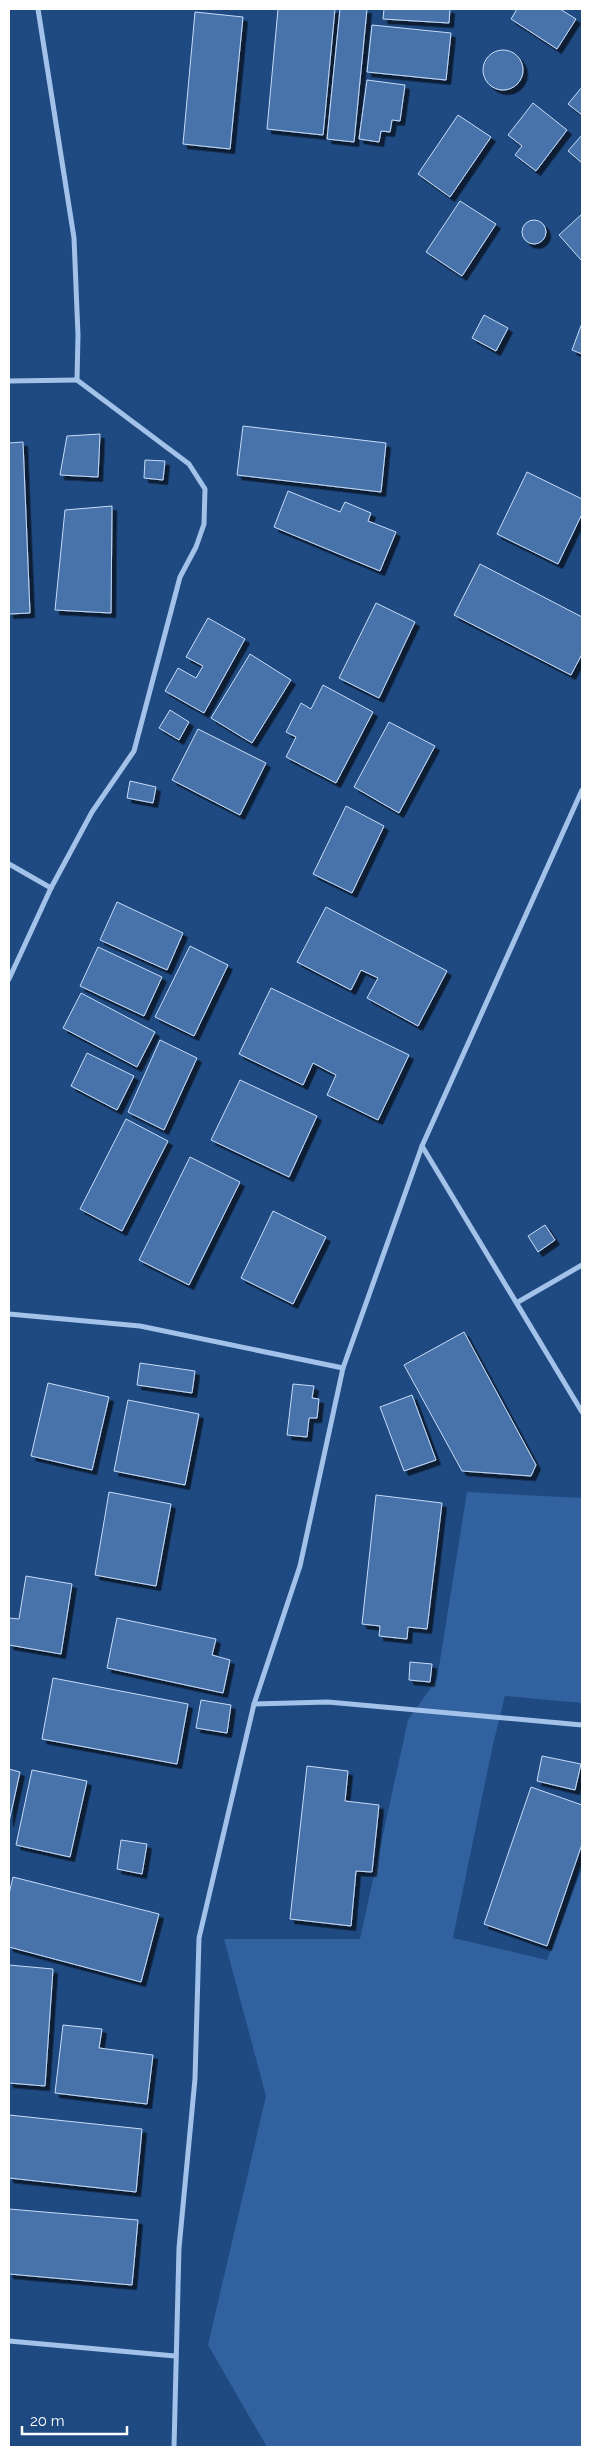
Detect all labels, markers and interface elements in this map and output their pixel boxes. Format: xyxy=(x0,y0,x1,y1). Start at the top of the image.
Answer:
scale bar xyxy=(22,2404,128,2436)
text: 20 m xyxy=(30,2412,65,2430)

